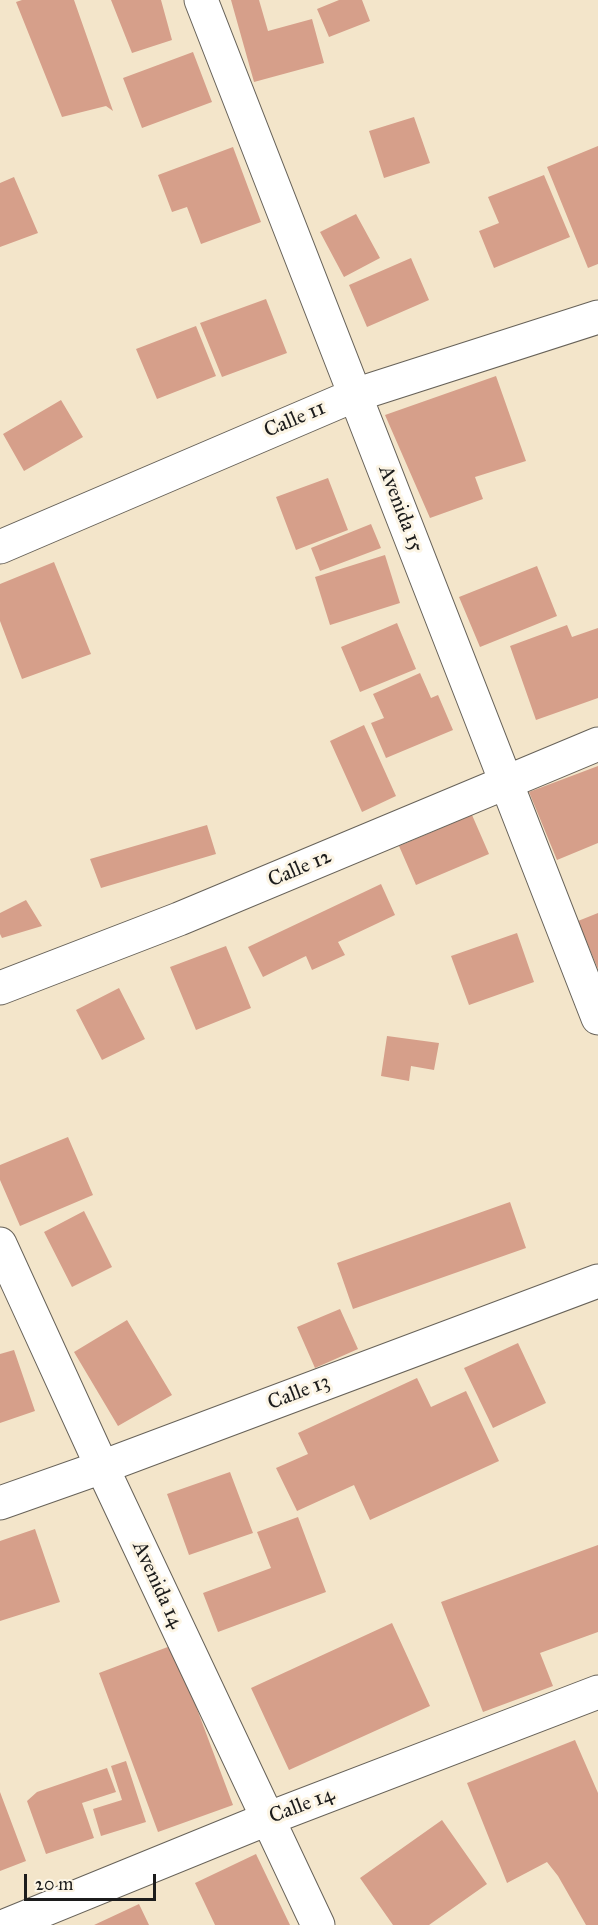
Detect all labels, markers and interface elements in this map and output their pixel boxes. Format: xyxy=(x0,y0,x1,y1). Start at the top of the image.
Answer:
street label: Calle 11 xyxy=(260,396,330,444)
street label: Avenida 15 xyxy=(372,462,428,556)
street label: Calle 12 xyxy=(265,844,335,894)
street label: Calle 13 xyxy=(264,1370,334,1416)
street label: Avenida 14 xyxy=(126,1538,188,1632)
street label: Calle 14 xyxy=(266,1782,338,1830)
scale bar xyxy=(27,1862,159,1900)
text: 20 m xyxy=(35,1873,73,1895)

